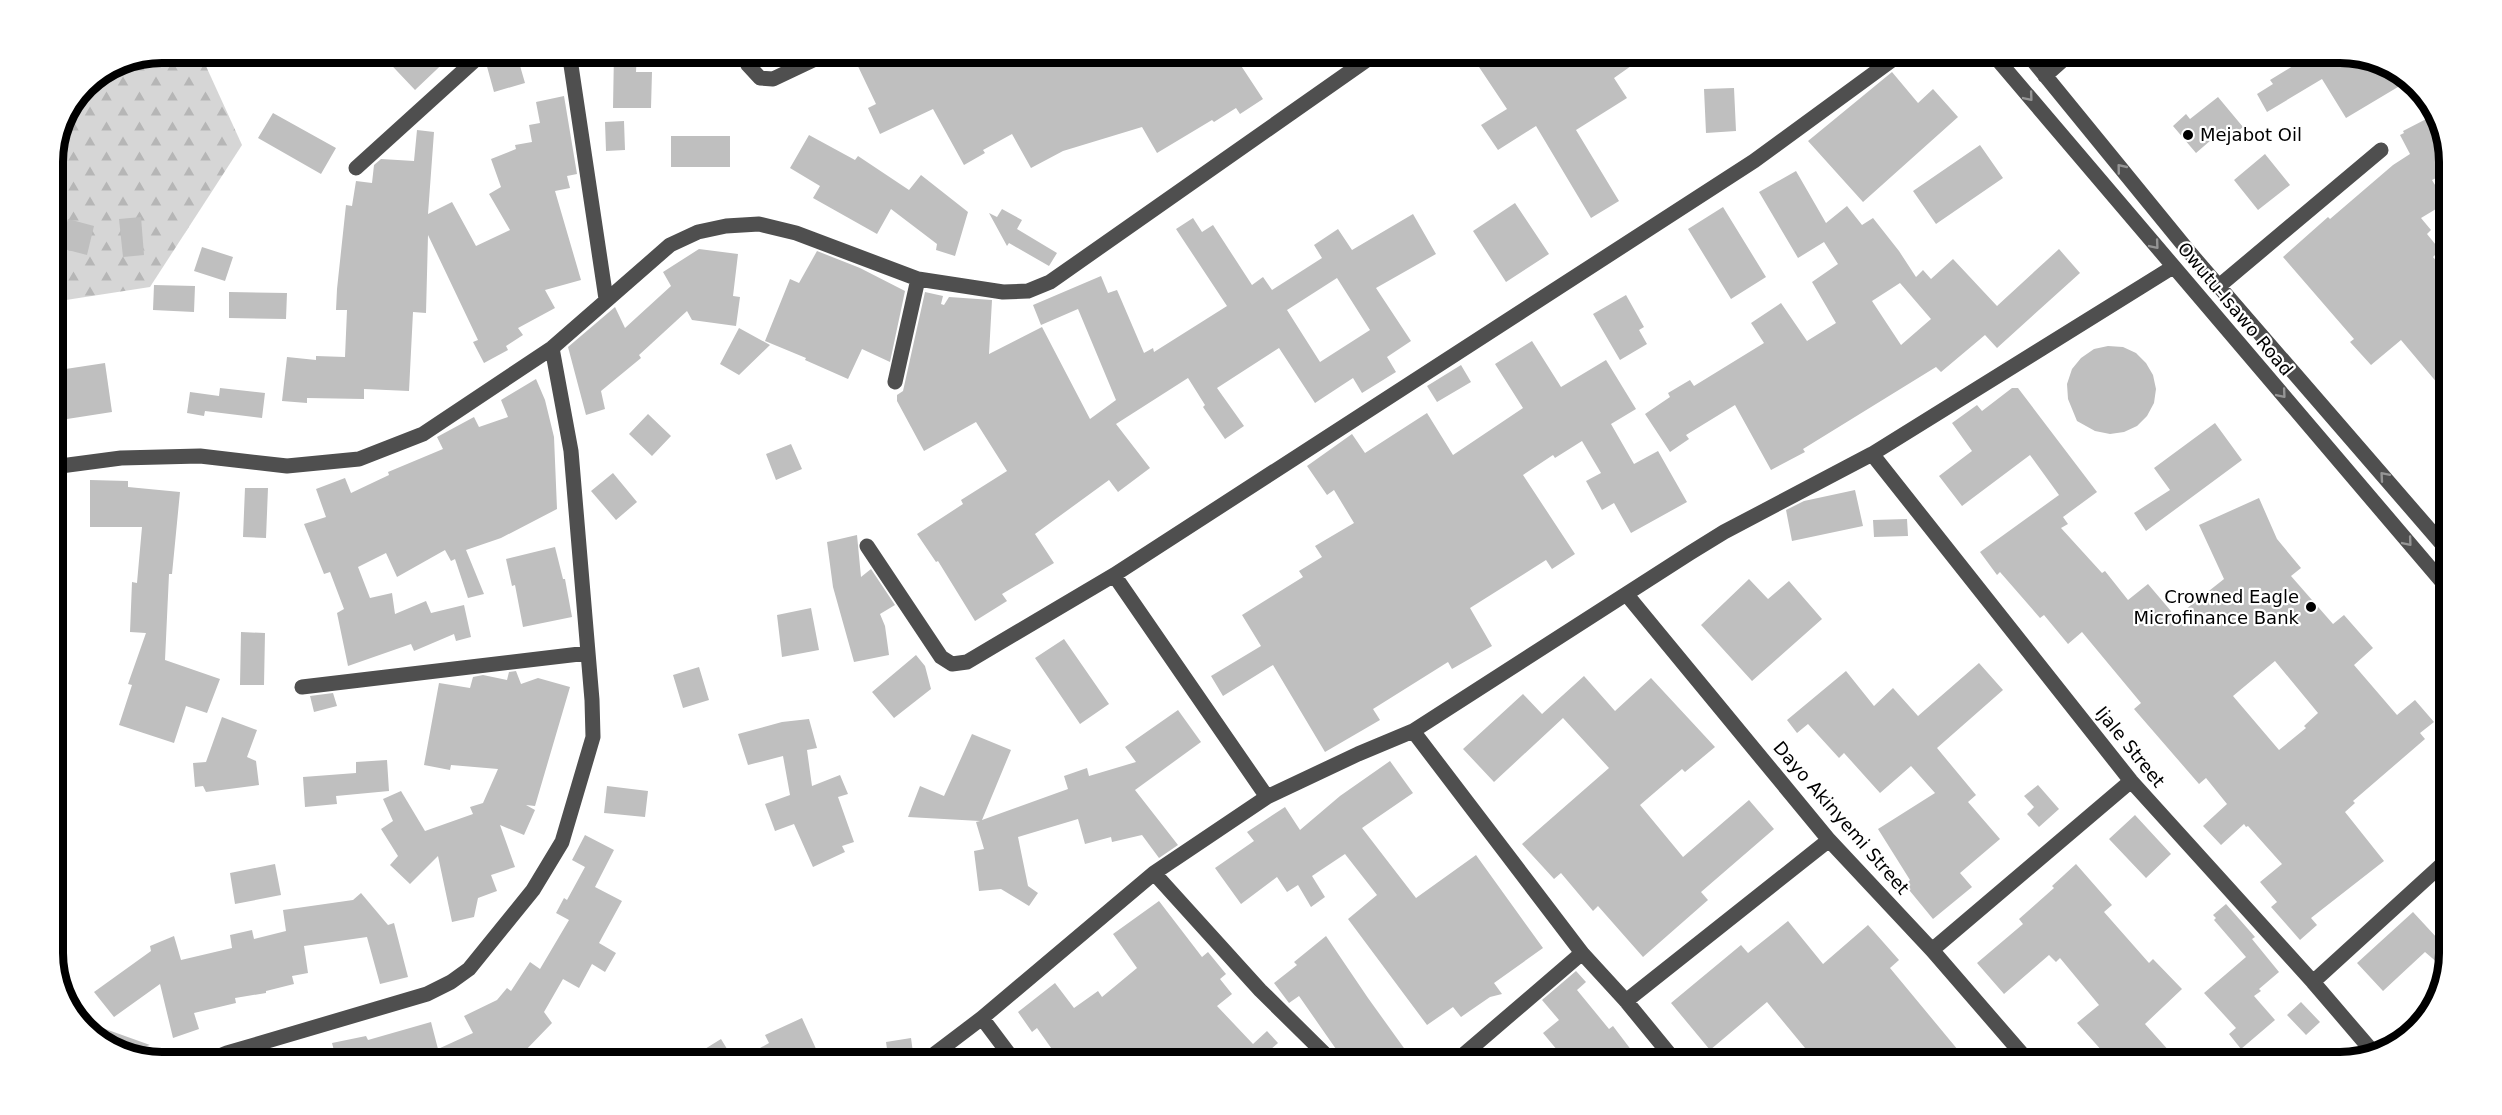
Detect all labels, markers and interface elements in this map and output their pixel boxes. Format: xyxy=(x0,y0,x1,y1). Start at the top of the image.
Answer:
one-way arrow xyxy=(2022,90,2033,101)
place label: Mejabot Oil xyxy=(2200,124,2302,145)
marker: Mejabot Oil xyxy=(2181,128,2195,142)
one-way arrow xyxy=(2117,164,2128,175)
one-way arrow xyxy=(2148,238,2159,249)
street label: Owutu-Isawo Road xyxy=(2173,238,2297,380)
one-way arrow xyxy=(2275,387,2286,398)
one-way arrow xyxy=(2380,472,2391,483)
one-way arrow xyxy=(2401,535,2412,546)
place label: Crowned Eagle Microfinance Bank xyxy=(2133,586,2300,628)
marker: Crowned Eagle Microfinance Bank xyxy=(2304,600,2318,614)
street label: Ijale Street xyxy=(2091,702,2169,791)
street label: Dayo Akinyemi Street xyxy=(1769,737,1914,899)

